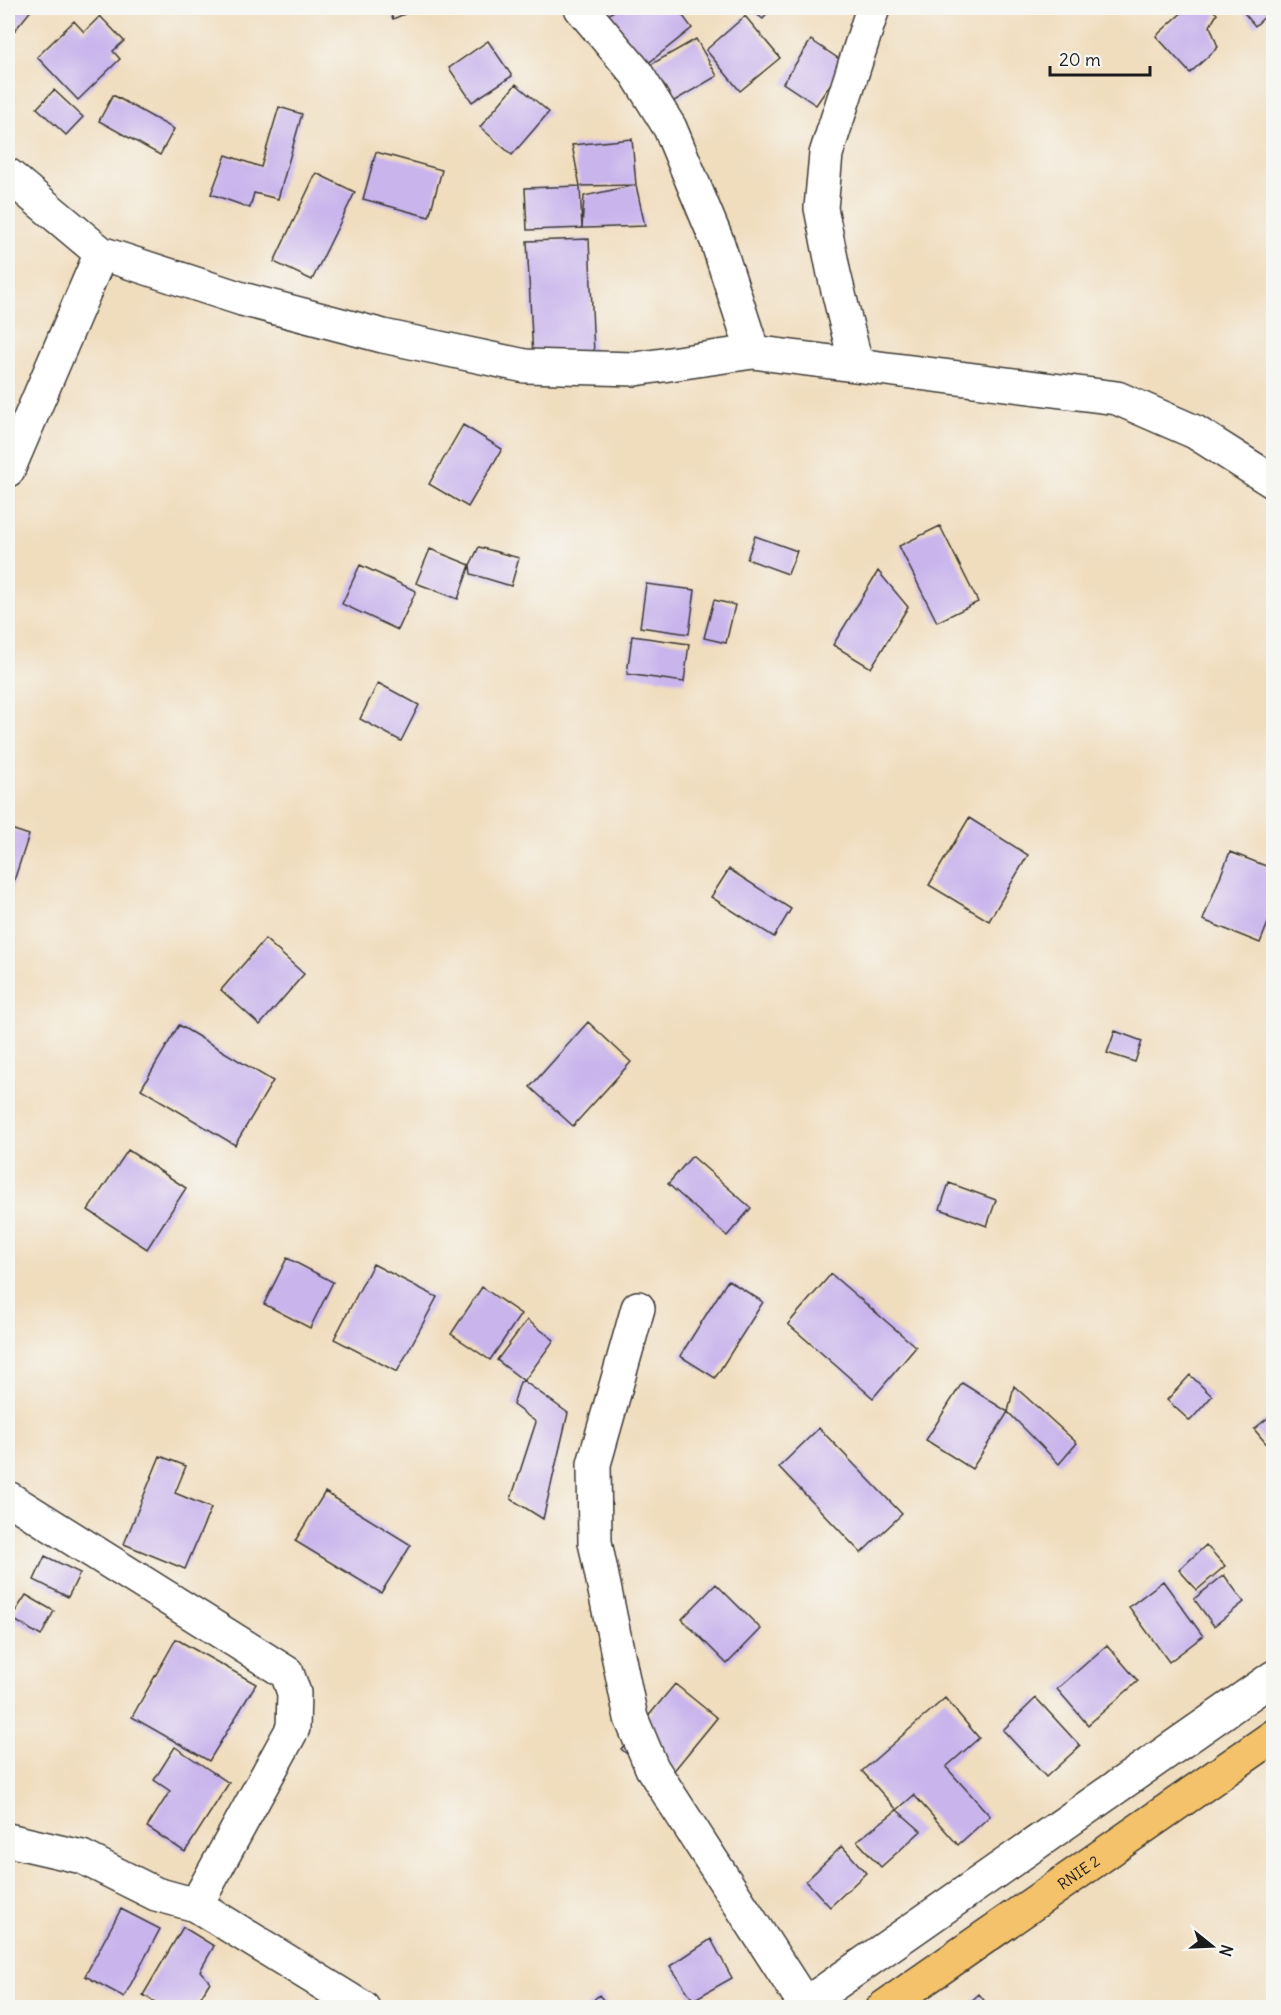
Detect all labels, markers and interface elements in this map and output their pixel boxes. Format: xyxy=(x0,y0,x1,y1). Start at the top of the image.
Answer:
scale bar xyxy=(1050,39,1150,77)
text: 20 m xyxy=(1059,48,1101,71)
street label: RNIE 2 xyxy=(1054,1851,1103,1893)
north arrow xyxy=(1182,1916,1242,1976)
text: N xyxy=(1215,1942,1237,1959)

